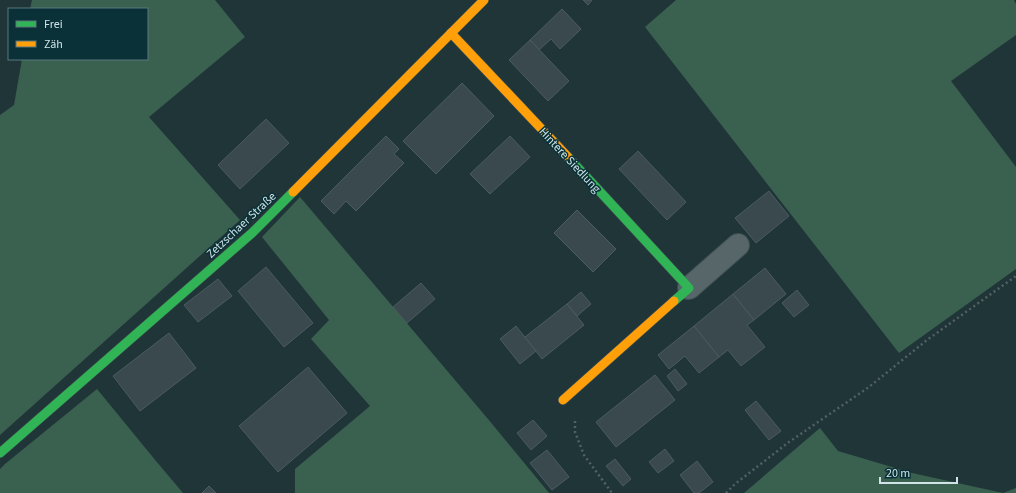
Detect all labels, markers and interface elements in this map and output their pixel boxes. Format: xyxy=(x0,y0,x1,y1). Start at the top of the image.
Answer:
legend xyxy=(8,8,148,60)
text: Frei xyxy=(44,16,63,33)
text: Zäh xyxy=(44,36,63,53)
street label: Hintere Siedlung xyxy=(535,124,604,197)
street label: Zetzschaer Straße xyxy=(203,189,280,262)
scale bar xyxy=(880,459,957,485)
text: 20 m xyxy=(886,465,910,482)

